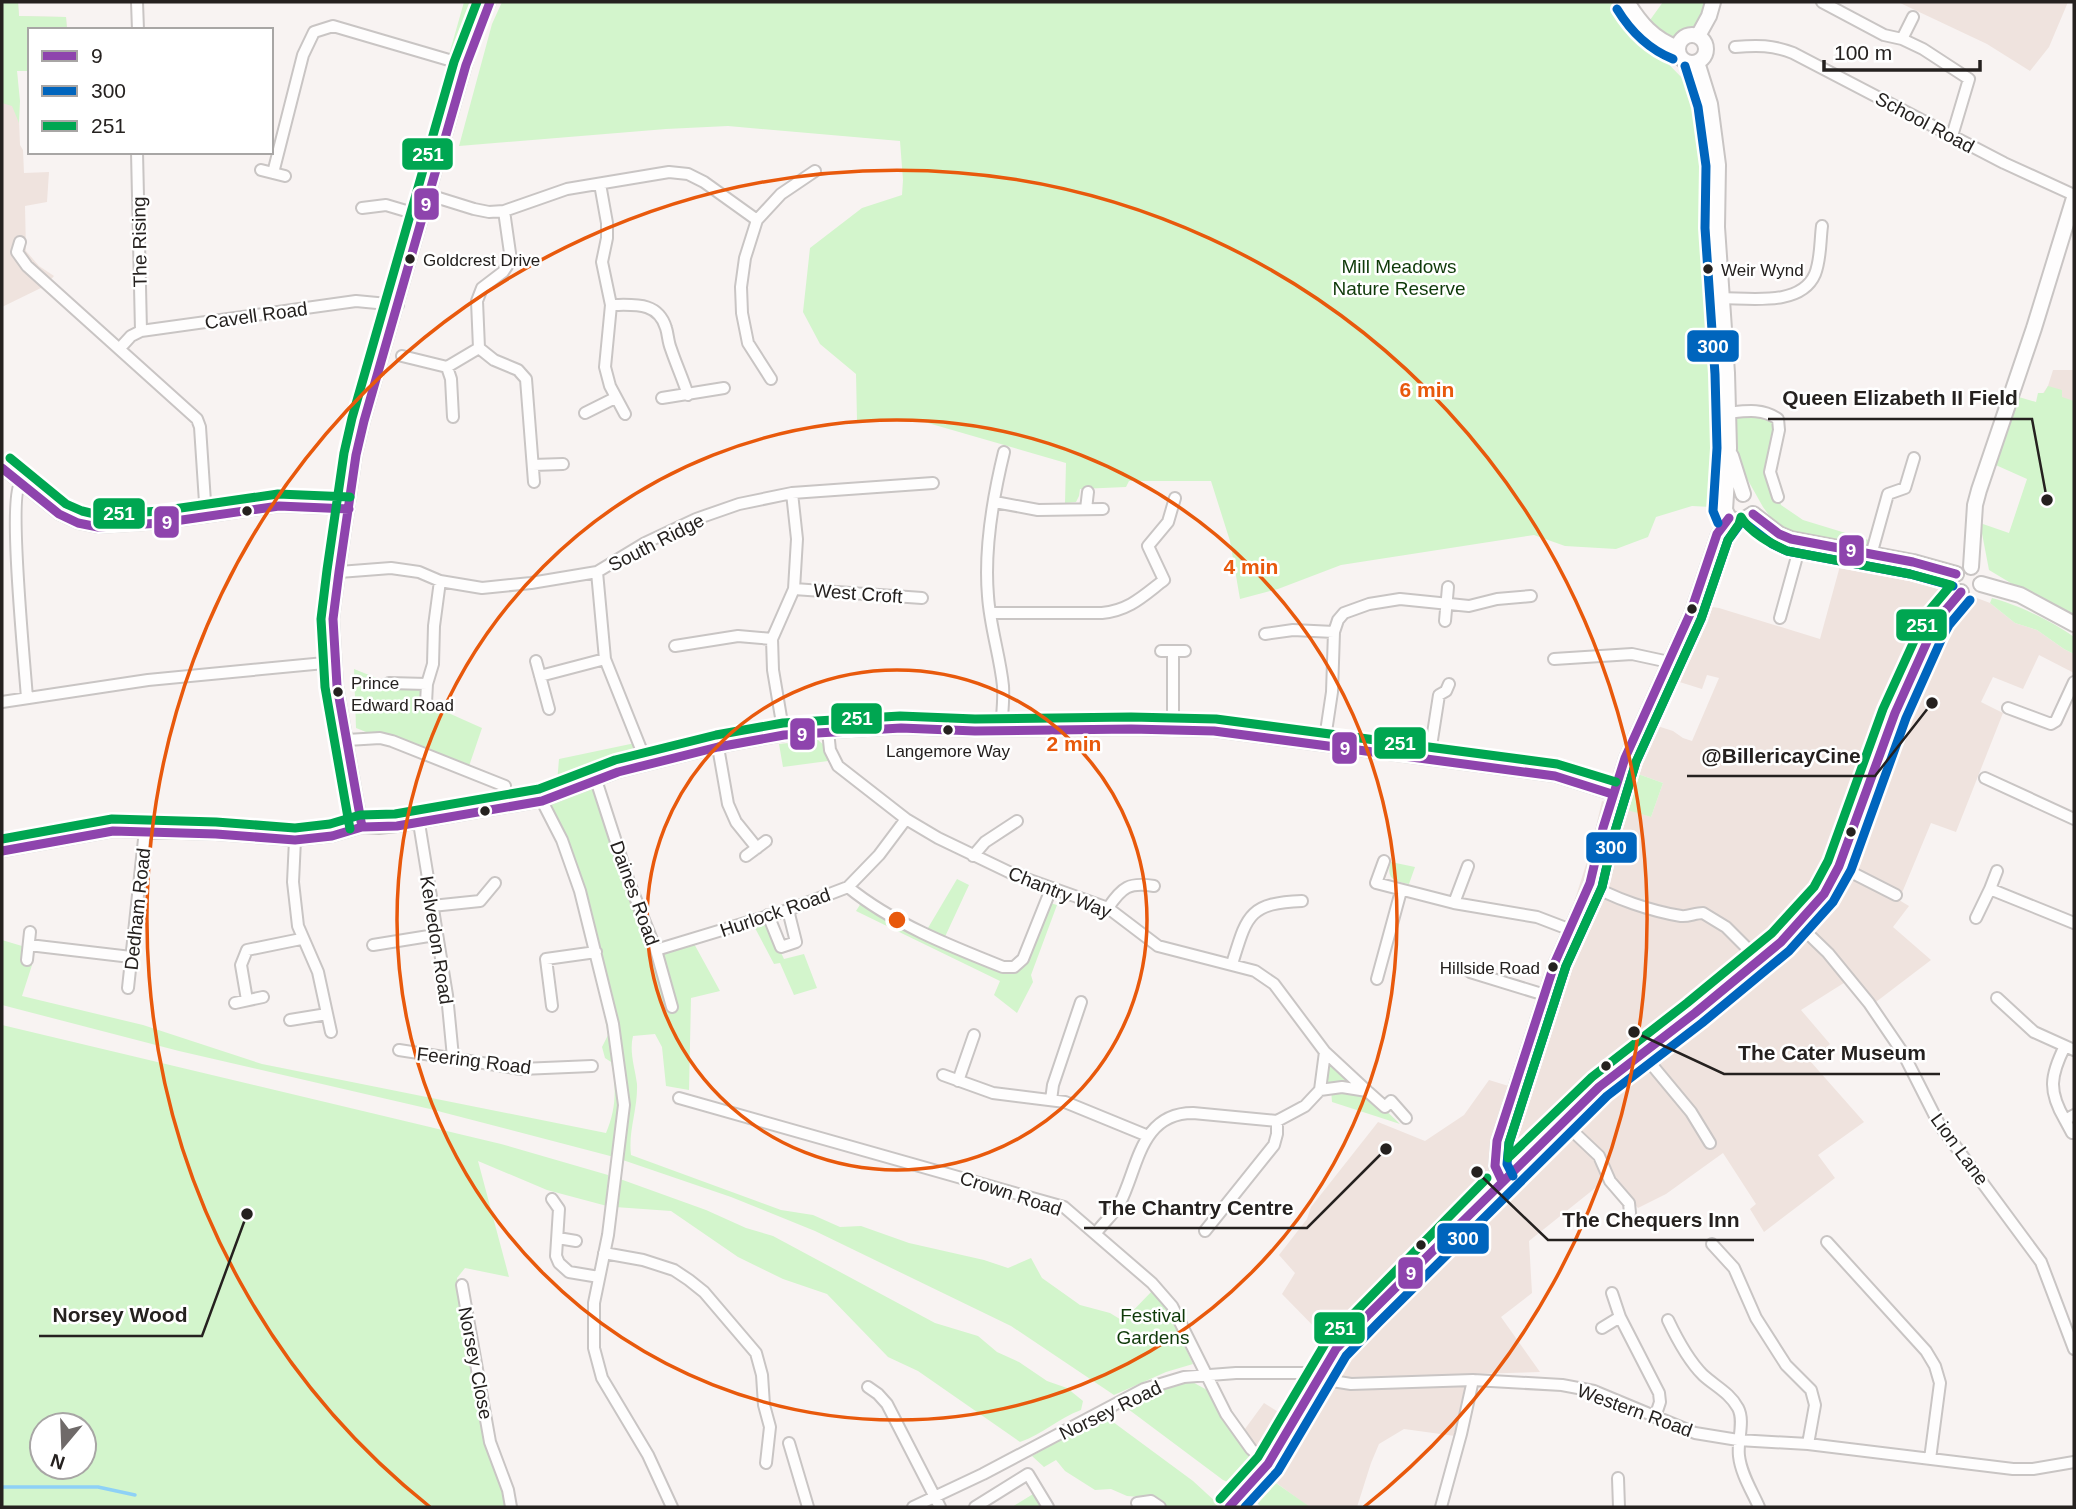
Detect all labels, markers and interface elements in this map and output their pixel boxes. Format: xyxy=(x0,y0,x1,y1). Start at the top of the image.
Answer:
legend xyxy=(28,28,273,154)
scale bar xyxy=(1824,28,1980,72)
text: 100 m xyxy=(1834,41,1892,64)
text: 9 xyxy=(91,44,103,67)
text: 300 xyxy=(91,79,126,102)
street label: School Road xyxy=(1872,88,1978,157)
text: 251 xyxy=(91,114,126,137)
line badge: 251 xyxy=(401,137,454,171)
text: 251 xyxy=(412,144,444,165)
line badge: 9 xyxy=(413,187,440,221)
text: 9 xyxy=(421,194,431,215)
street label: The Rising xyxy=(128,196,151,288)
place label: Goldcrest Drive xyxy=(423,251,540,270)
marker: Goldcrest Drive xyxy=(403,252,417,266)
park label: Mill Meadows Nature Reserve xyxy=(1332,256,1466,299)
place label: Weir Wynd xyxy=(1721,261,1804,280)
marker: Weir Wynd xyxy=(1701,262,1715,276)
street label: Cavell Road xyxy=(203,298,309,333)
line badge: 300 xyxy=(1686,329,1740,363)
text: 300 xyxy=(1697,336,1729,357)
callout: Queen Elizabeth II Field xyxy=(1768,377,2032,419)
text: 6 min xyxy=(1400,378,1454,401)
text: Queen Elizabeth II Field xyxy=(1782,386,2018,409)
line badge: 251 xyxy=(92,497,146,530)
text: 251 xyxy=(103,503,135,524)
unlabelled marker xyxy=(240,504,254,518)
line badge: 9 xyxy=(153,505,180,539)
street label: South Ridge xyxy=(605,509,708,576)
text: 9 xyxy=(162,512,172,533)
line badge: 9 xyxy=(1838,534,1865,567)
text: 9 xyxy=(1846,540,1856,561)
text: 4 min xyxy=(1224,555,1278,578)
street label: West Croft xyxy=(813,580,904,607)
unlabelled marker xyxy=(1685,602,1699,616)
line badge: 251 xyxy=(1895,608,1948,642)
text: 251 xyxy=(1906,615,1938,636)
place label: Prince Edward Road xyxy=(351,674,454,715)
marker: Prince Edward Road xyxy=(331,685,345,699)
line badge: 251 xyxy=(830,702,883,735)
text: 251 xyxy=(841,708,873,729)
line badge: 9 xyxy=(789,717,816,751)
marker: Langemore Way xyxy=(941,723,955,737)
text: 9 xyxy=(797,724,807,745)
line badge: 251 xyxy=(1373,726,1427,760)
line badge: 9 xyxy=(1331,731,1358,765)
text: 2 min xyxy=(1047,732,1101,755)
text: 251 xyxy=(1384,733,1416,754)
callout: @BillericayCine xyxy=(1687,734,1875,776)
text: 9 xyxy=(1340,738,1350,759)
place label: Langemore Way xyxy=(886,742,1011,761)
text: @BillericayCine xyxy=(1701,744,1861,767)
unlabelled marker xyxy=(478,804,492,818)
unlabelled marker xyxy=(1844,825,1858,839)
line badge: 300 xyxy=(1585,831,1638,864)
text: 300 xyxy=(1595,837,1627,858)
street label: Daines Road xyxy=(606,838,663,948)
street label: Dedham Road xyxy=(121,847,154,971)
street label: Chantry Way xyxy=(1005,862,1115,923)
street label: Kelvedon Road xyxy=(416,874,457,1006)
street label: Hurlock Road xyxy=(717,884,833,941)
centre of rings xyxy=(885,908,909,932)
place label: Hillside Road xyxy=(1440,959,1540,978)
marker: Hillside Road xyxy=(1546,960,1560,974)
callout: The Cater Museum xyxy=(1724,1032,1940,1074)
text: The Cater Museum xyxy=(1738,1041,1926,1064)
street label: Feering Road xyxy=(416,1043,532,1078)
unlabelled marker xyxy=(1599,1059,1613,1073)
street label: Lion Lane xyxy=(1927,1109,1993,1189)
street label: Crown Road xyxy=(957,1167,1064,1220)
callout: The Chantry Centre xyxy=(1084,1186,1307,1228)
text: The Chantry Centre xyxy=(1099,1196,1293,1219)
callout: The Chequers Inn xyxy=(1548,1198,1754,1240)
text: The Chequers Inn xyxy=(1562,1208,1740,1231)
line badge: 300 xyxy=(1436,1222,1490,1255)
text: 300 xyxy=(1447,1228,1479,1249)
unlabelled marker xyxy=(1414,1238,1428,1252)
line badge: 9 xyxy=(1397,1256,1424,1290)
text: 9 xyxy=(1406,1263,1416,1284)
callout: Norsey Wood xyxy=(39,1294,202,1336)
text: Norsey Wood xyxy=(53,1303,187,1326)
street label: Norsey Close xyxy=(454,1305,497,1421)
park label: Festival Gardens xyxy=(1117,1305,1189,1348)
line badge: 251 xyxy=(1313,1311,1366,1345)
text: 251 xyxy=(1324,1318,1356,1339)
street label: Norsey Road xyxy=(1056,1377,1165,1444)
street label: Western Road xyxy=(1574,1380,1695,1441)
north arrow xyxy=(28,1411,98,1481)
text: N xyxy=(48,1449,68,1474)

